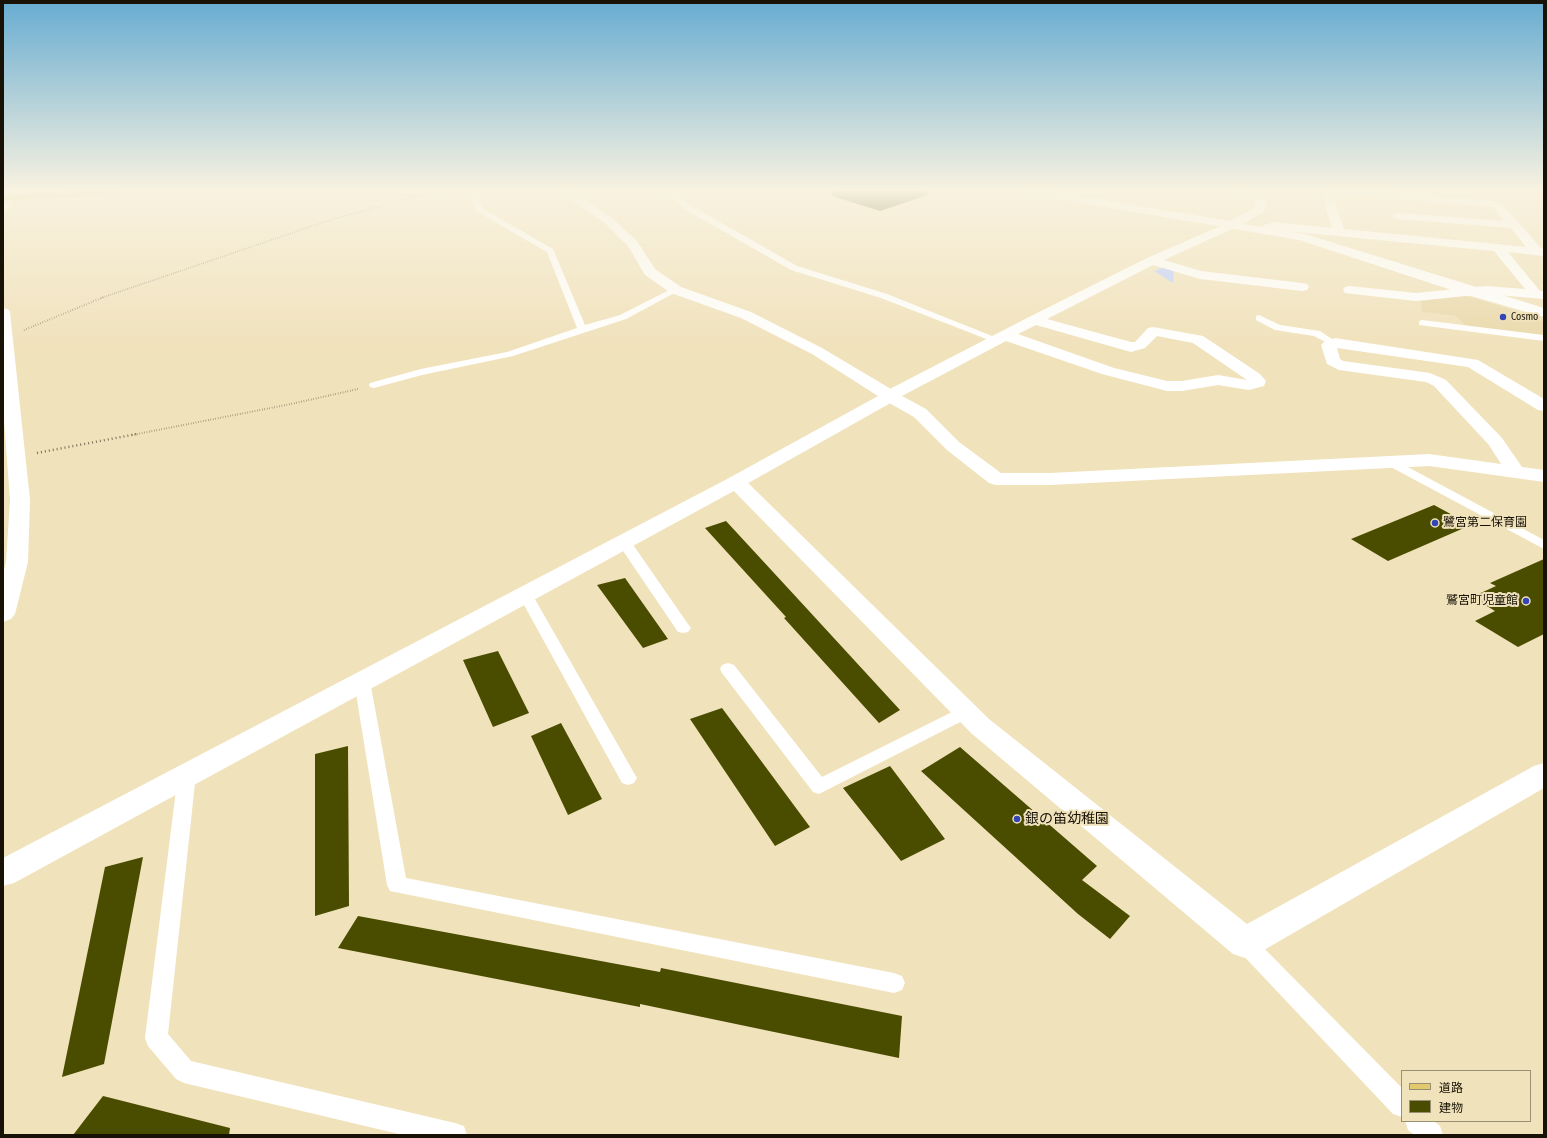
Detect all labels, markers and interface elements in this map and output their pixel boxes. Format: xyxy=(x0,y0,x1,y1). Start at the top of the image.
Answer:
place label: Cosmo xyxy=(1511,311,1538,323)
marker: Cosmo xyxy=(1498,312,1508,322)
place label: 鷺宮第二保育園 xyxy=(1443,516,1527,530)
marker: 鷺宮第二保育園 xyxy=(1430,518,1440,528)
place label: 鷲宮町児童館 xyxy=(1446,594,1518,608)
marker: 鷲宮町児童館 xyxy=(1521,596,1531,606)
place label: 銀の笛幼稚園 xyxy=(1025,811,1109,827)
marker: 銀の笛幼稚園 xyxy=(1012,814,1022,824)
legend xyxy=(1401,1070,1531,1122)
text: 道路 xyxy=(1439,1081,1463,1095)
text: 建物 xyxy=(1439,1101,1463,1115)

